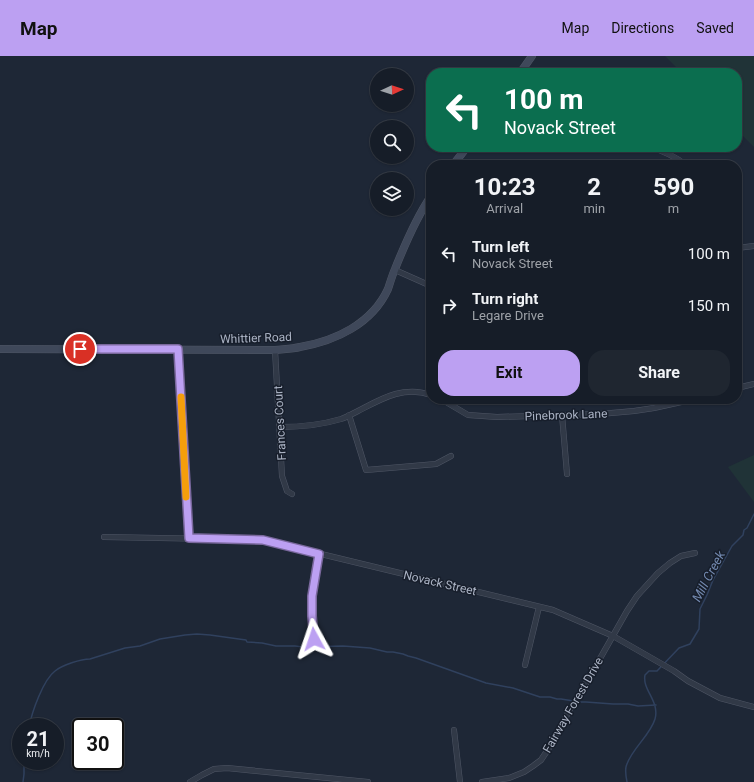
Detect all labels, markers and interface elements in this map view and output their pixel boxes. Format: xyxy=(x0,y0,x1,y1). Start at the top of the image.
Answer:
text: Map xyxy=(20,17,58,40)
text: Map xyxy=(562,20,589,36)
text: Directions xyxy=(611,20,674,36)
text: Saved xyxy=(696,20,734,36)
north arrow xyxy=(370,68,414,112)
map controls xyxy=(370,68,414,216)
text: 100 m xyxy=(504,83,583,116)
icon: left xyxy=(438,84,490,136)
text: Novack Street xyxy=(504,117,616,138)
button: search xyxy=(370,120,414,164)
button: layers xyxy=(370,172,414,216)
text: 10:23 xyxy=(474,173,536,201)
text: 2 xyxy=(587,173,601,201)
text: 590 xyxy=(653,173,694,201)
text: Arrival xyxy=(486,201,523,216)
text: min xyxy=(583,201,605,216)
text: m xyxy=(668,201,679,216)
text: Turn left xyxy=(472,238,529,256)
icon: left xyxy=(438,243,460,265)
text: 100 m xyxy=(688,245,730,263)
text: Novack Street xyxy=(472,256,553,271)
text: Turn right xyxy=(472,290,538,308)
icon: right xyxy=(438,295,460,317)
text: 150 m xyxy=(688,297,730,315)
text: Legare Drive xyxy=(472,308,544,323)
street label: Whittier Road xyxy=(220,330,292,346)
pin xyxy=(63,332,97,366)
icon: arrive xyxy=(69,338,91,360)
button: Exit xyxy=(438,350,580,396)
button: Share xyxy=(588,350,730,396)
street label: Frances Court xyxy=(271,385,289,461)
street label: Pinebrook Lane xyxy=(524,407,608,423)
water label: Mill Creek xyxy=(689,548,728,604)
street label: Novack Street xyxy=(402,568,478,598)
position arrow xyxy=(293,618,335,660)
street label: Fairway Forest Drive xyxy=(540,655,606,755)
speed limit sign: 30 xyxy=(72,718,124,770)
text: 21 xyxy=(27,727,49,751)
text: km/h xyxy=(26,748,50,759)

